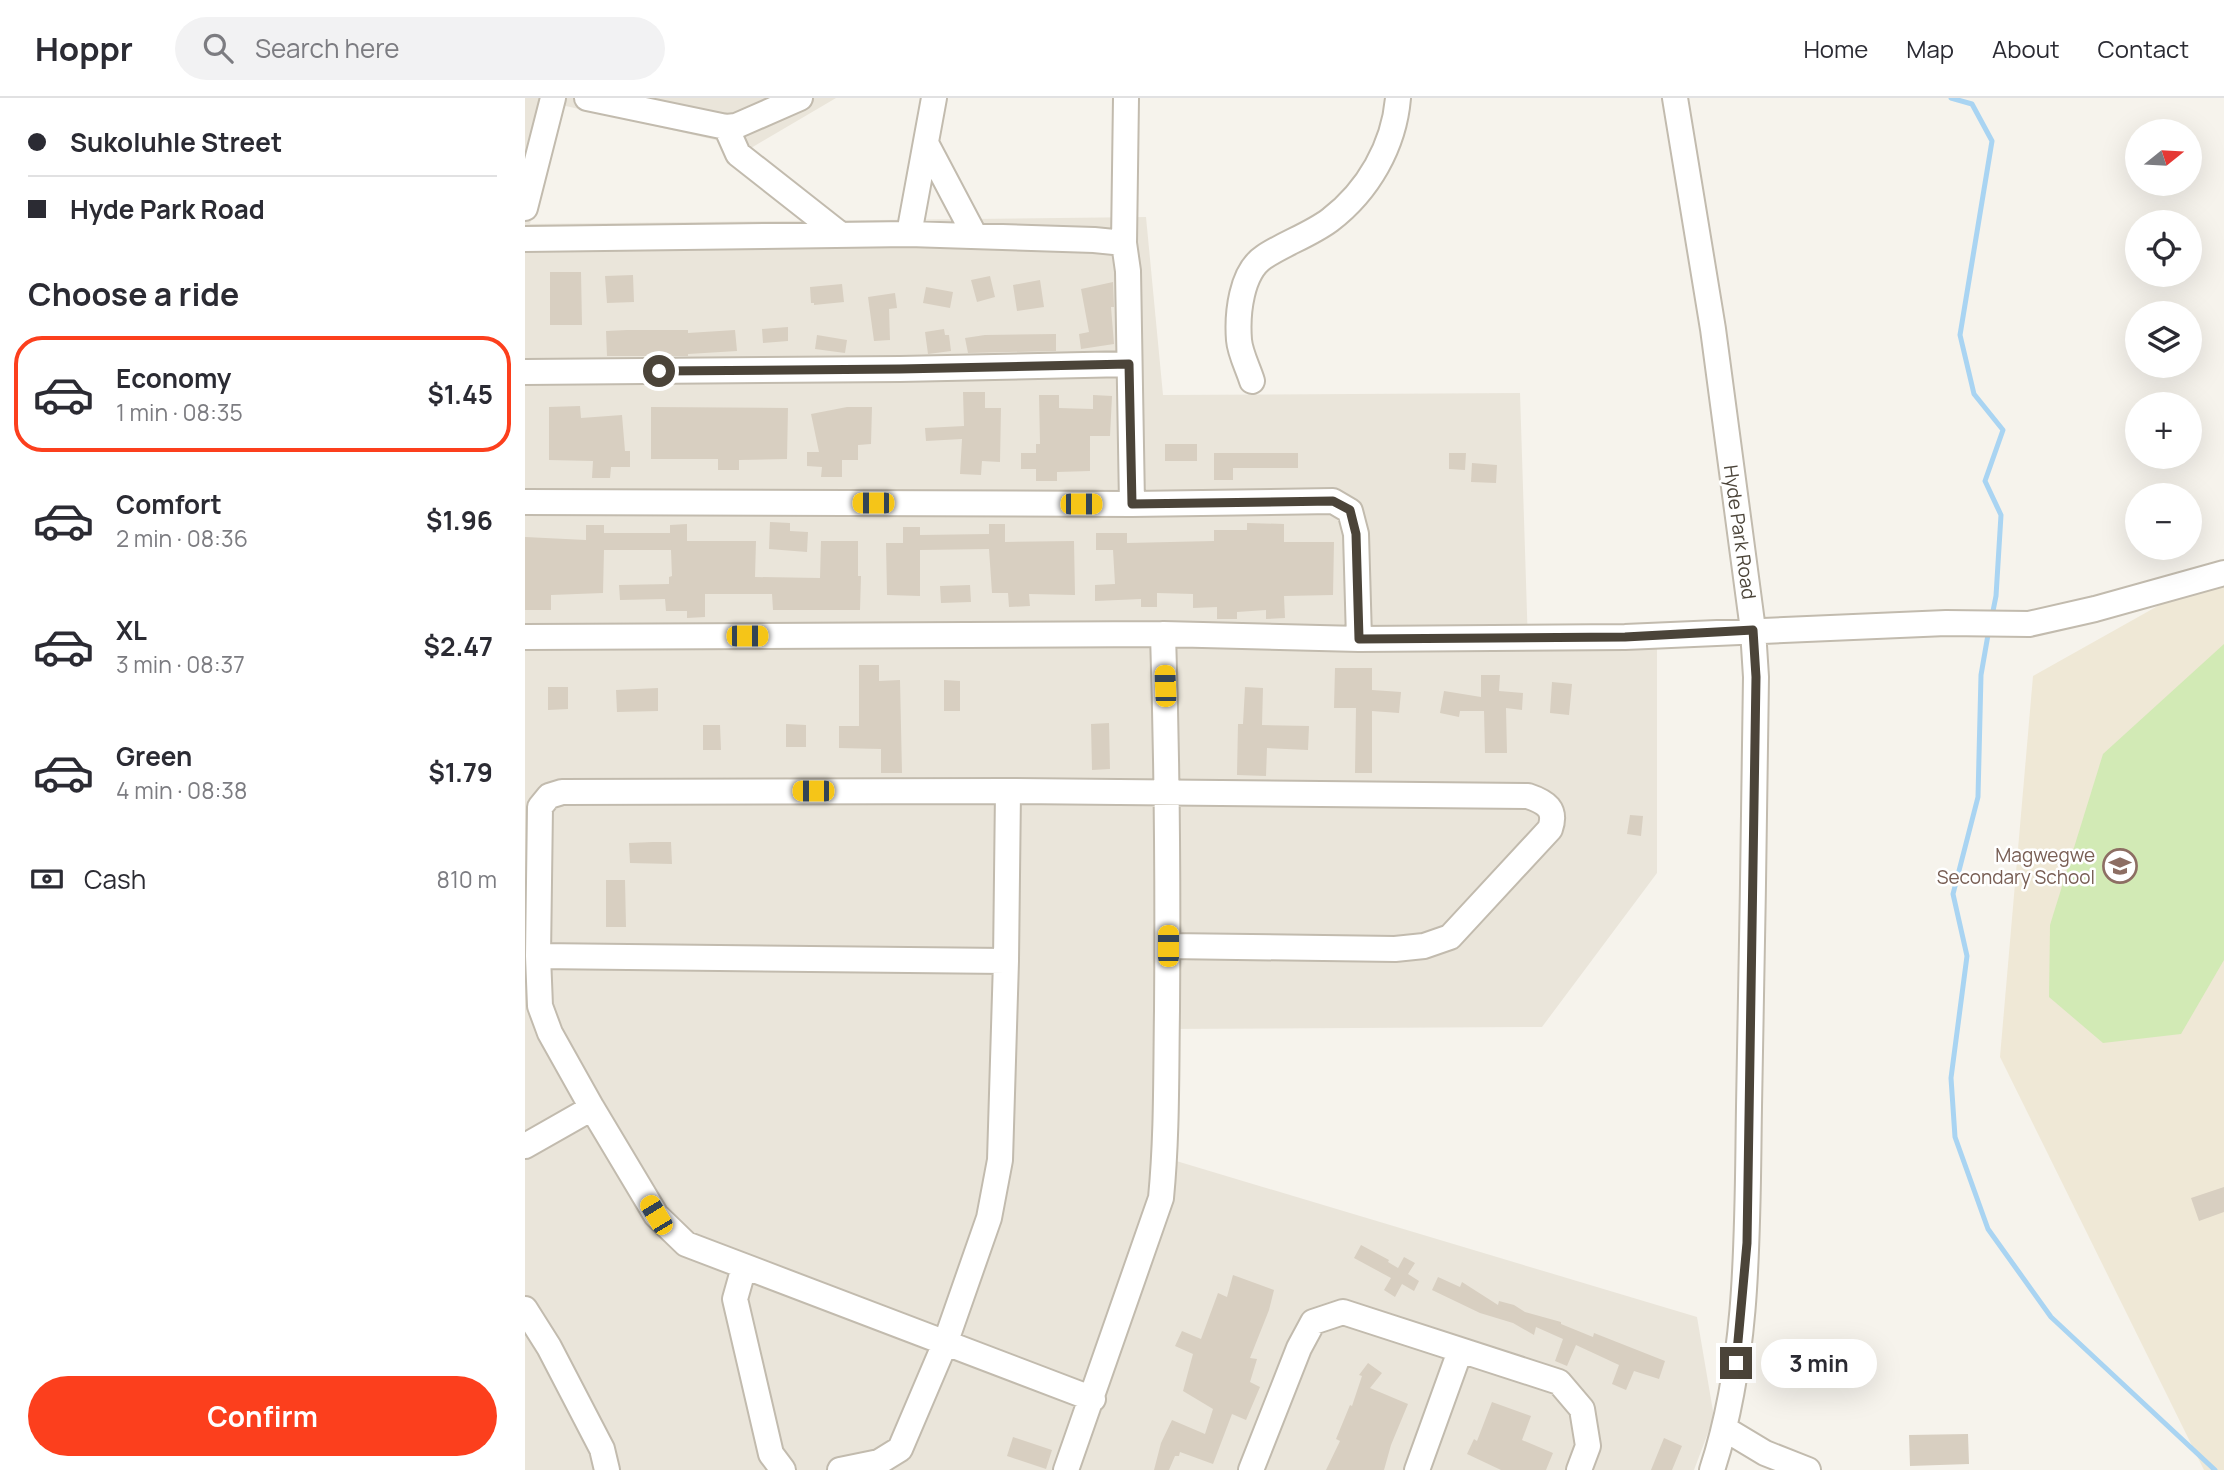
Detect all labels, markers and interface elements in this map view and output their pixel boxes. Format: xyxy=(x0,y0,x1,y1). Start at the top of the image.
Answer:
search box xyxy=(175,17,665,80)
text: Hoppr xyxy=(35,26,133,71)
icon: search xyxy=(199,29,237,67)
text: Search here xyxy=(255,30,400,66)
text: Home xyxy=(1803,32,1868,65)
text: Map xyxy=(1906,32,1954,65)
text: About xyxy=(1992,32,2060,65)
text: Contact xyxy=(2098,32,2189,65)
north arrow xyxy=(2125,119,2201,196)
map controls xyxy=(2125,119,2202,560)
text: Sukoluhle Street xyxy=(70,124,282,160)
text: Hyde Park Road xyxy=(70,191,265,227)
button: locate xyxy=(2125,210,2202,287)
text: Choose a ride xyxy=(28,272,239,316)
button: layers xyxy=(2125,301,2202,378)
route start xyxy=(643,355,675,387)
text: Economy xyxy=(116,360,231,396)
icon: car xyxy=(32,363,95,426)
text: $1.45 xyxy=(427,376,493,412)
button: + xyxy=(2125,392,2202,469)
text: 1 min · 08:35 xyxy=(116,396,243,428)
street label: Hyde Park Road xyxy=(1718,463,1762,601)
button: − xyxy=(2125,483,2202,560)
text: Comfort xyxy=(116,486,222,522)
icon: car xyxy=(32,489,95,552)
car xyxy=(853,493,895,514)
car xyxy=(1061,494,1103,515)
text: $1.96 xyxy=(426,502,493,538)
text: 2 min · 08:36 xyxy=(116,522,248,554)
text: XL xyxy=(116,612,147,648)
icon: car xyxy=(32,615,95,678)
car xyxy=(727,626,769,647)
text: $2.47 xyxy=(424,628,493,664)
text: 3 min · 08:37 xyxy=(116,648,245,680)
car xyxy=(1154,665,1177,707)
text: Green xyxy=(116,738,192,774)
icon: car xyxy=(32,741,95,804)
text: $1.79 xyxy=(428,754,493,790)
text: 4 min · 08:38 xyxy=(116,774,247,806)
car xyxy=(793,781,835,802)
place label: Magwegwe Secondary School xyxy=(1937,842,2095,890)
school or university icon: Magwegwe Secondary School xyxy=(2101,847,2139,885)
icon: cash xyxy=(28,860,66,898)
text: Cash xyxy=(84,861,146,897)
text: 810 m xyxy=(437,863,497,895)
car xyxy=(1158,925,1179,967)
car xyxy=(637,1192,676,1238)
callout: 3 min xyxy=(1761,1338,1876,1388)
route end xyxy=(1720,1347,1752,1379)
text: 3 min xyxy=(1789,1347,1849,1379)
button: Confirm xyxy=(28,1376,497,1456)

